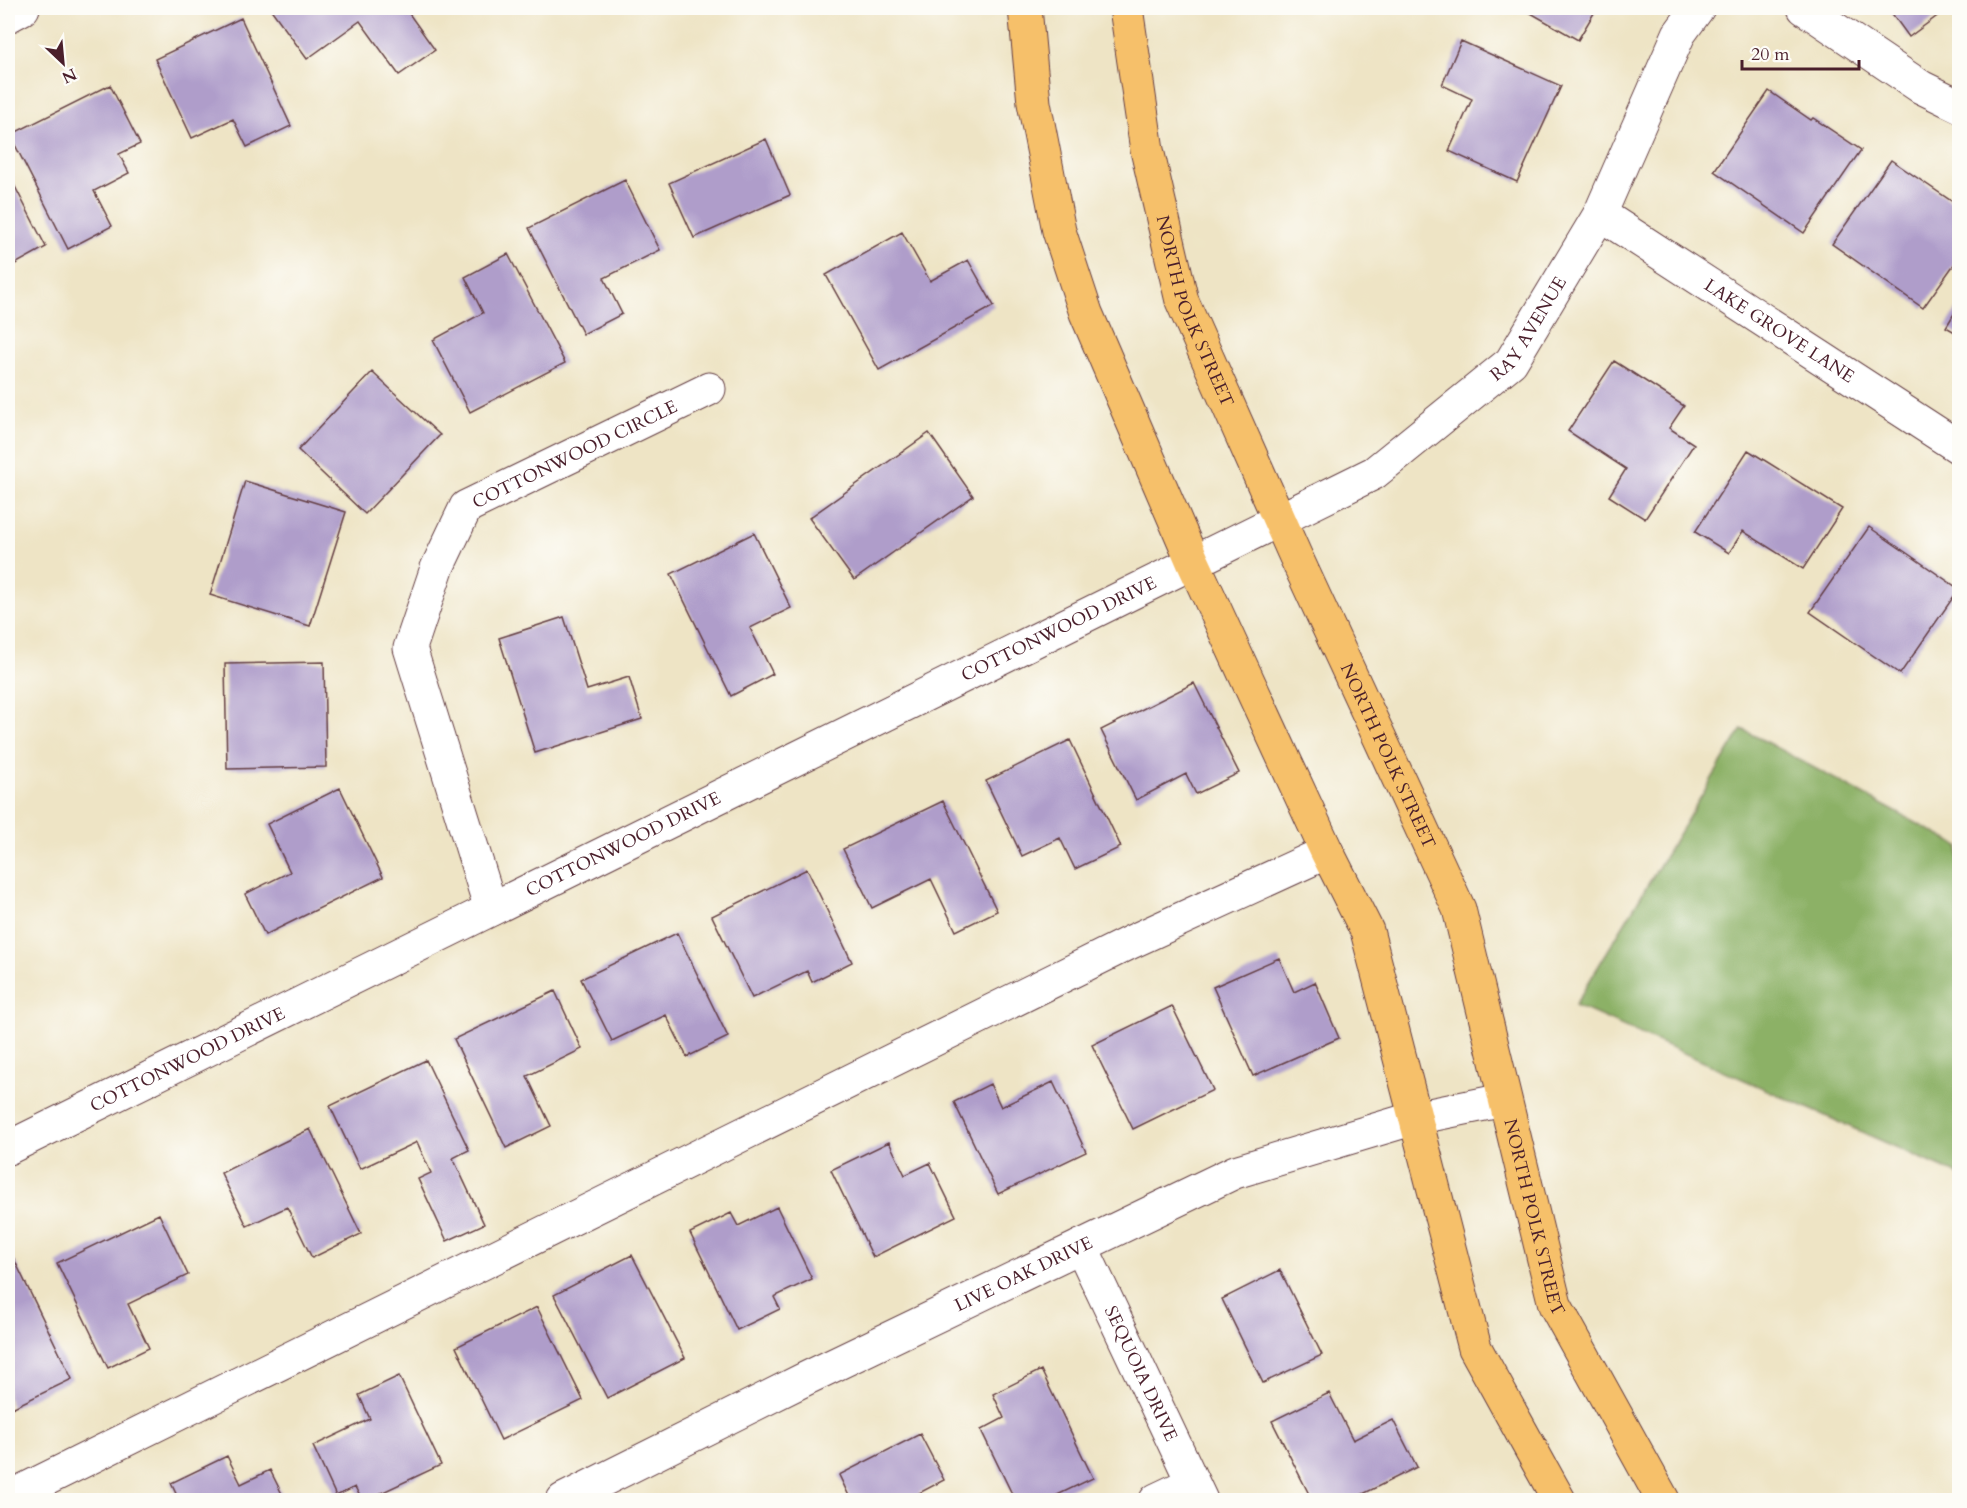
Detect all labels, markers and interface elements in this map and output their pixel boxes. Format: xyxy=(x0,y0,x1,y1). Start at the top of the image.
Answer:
north arrow xyxy=(33,33,93,93)
scale bar xyxy=(1742,33,1859,71)
text: 20 m xyxy=(1751,42,1790,67)
text: N xyxy=(58,63,80,89)
street label: NORTH POLK STREET xyxy=(1150,213,1240,411)
street label: RAY AVENUE xyxy=(1485,272,1572,387)
street label: LAKE GROVE LANE xyxy=(1699,273,1859,389)
street label: COTTONWOOD CIRCLE xyxy=(468,394,681,515)
street label: COTTONWOOD DRIVE xyxy=(957,570,1161,688)
street label: NORTH POLK STREET xyxy=(1334,659,1442,853)
street label: COTTONWOOD DRIVE xyxy=(521,785,725,903)
street label: COTTONWOOD DRIVE xyxy=(86,1001,289,1118)
street label: NORTH POLK STREET xyxy=(1498,1116,1571,1321)
street label: LIVE OAK DRIVE xyxy=(950,1230,1097,1318)
street label: SEQUOIA DRIVE xyxy=(1098,1302,1184,1445)

